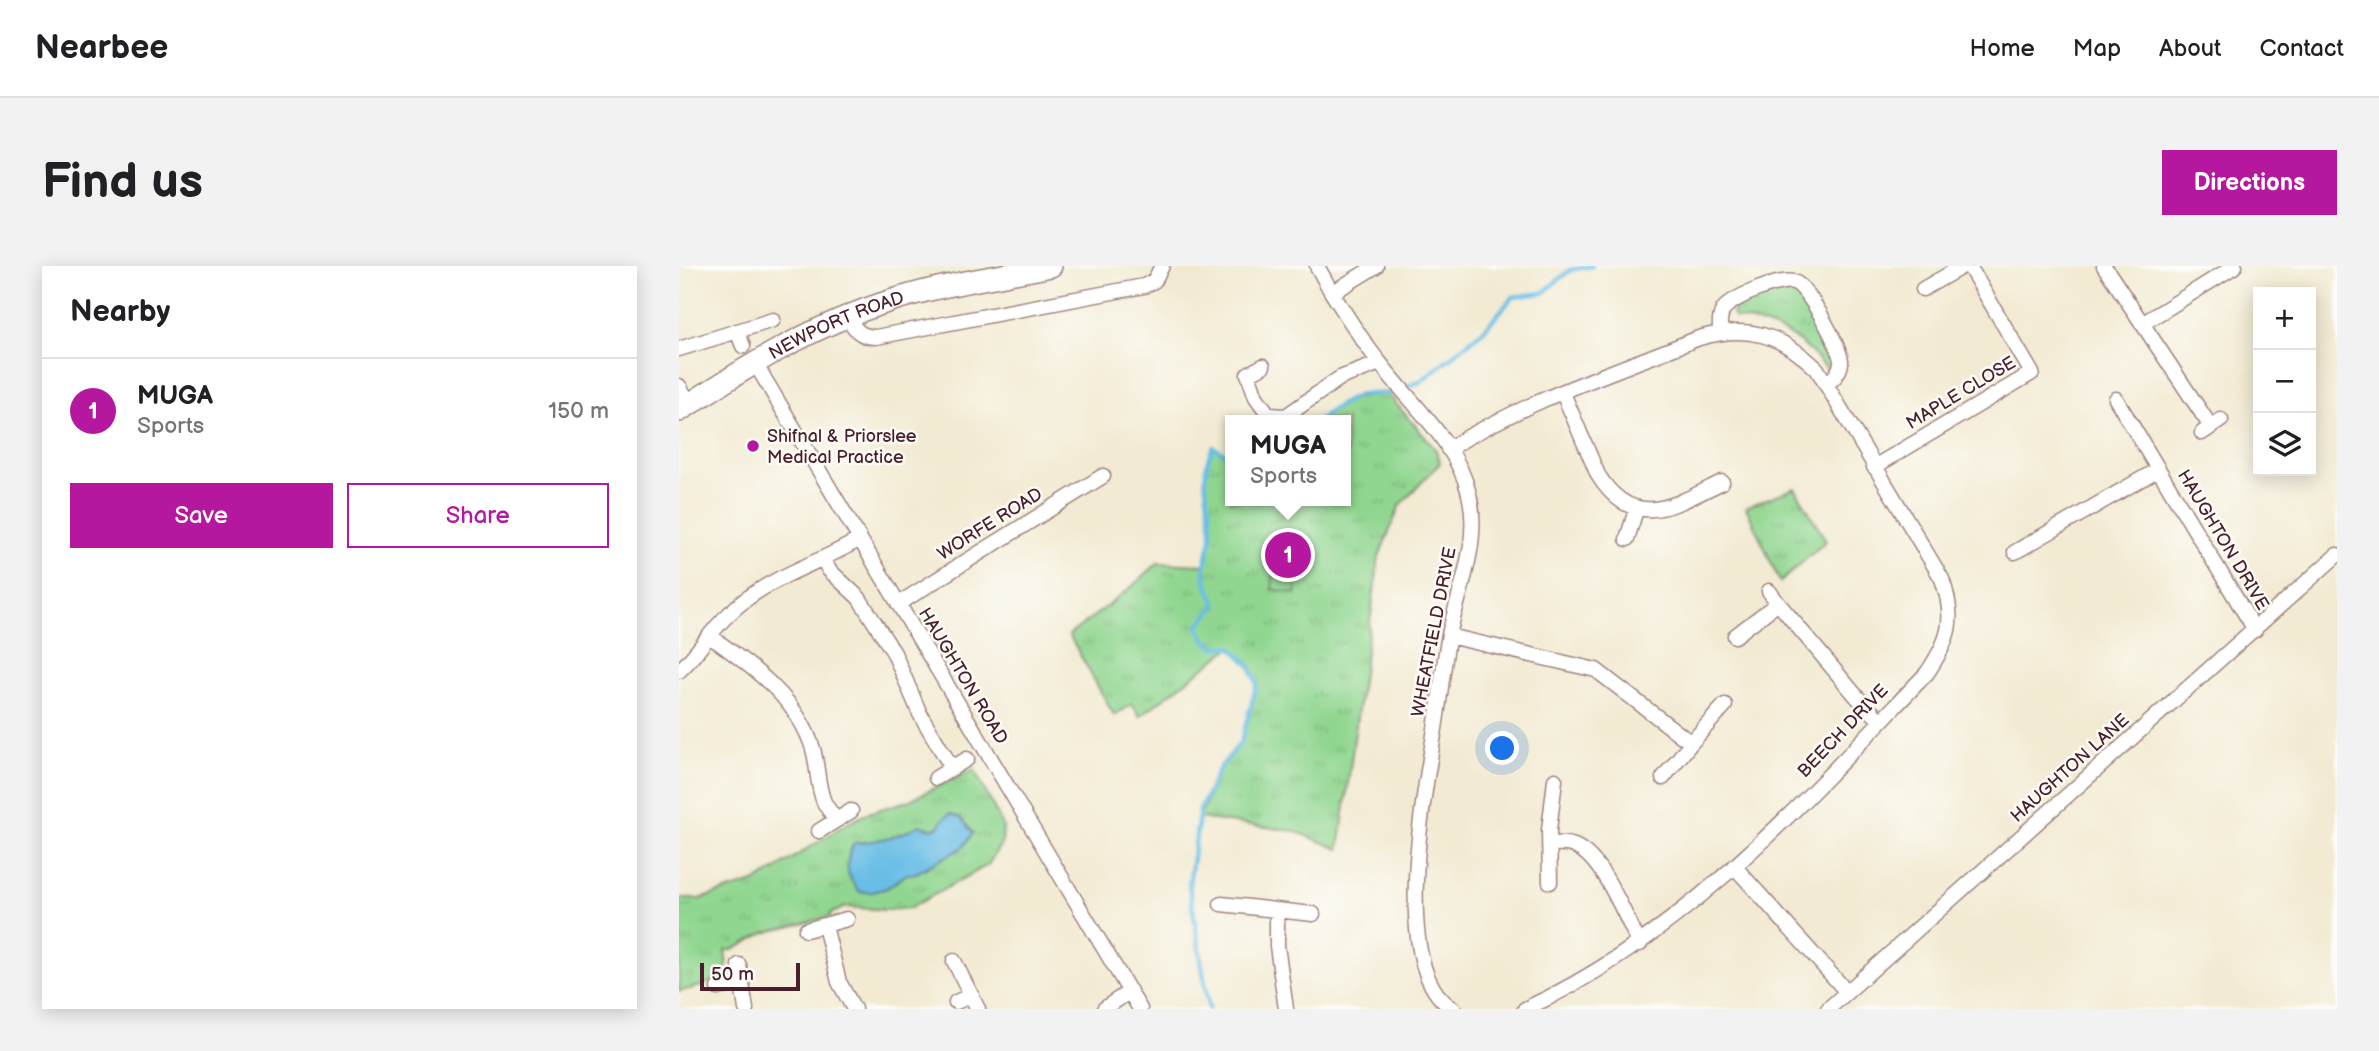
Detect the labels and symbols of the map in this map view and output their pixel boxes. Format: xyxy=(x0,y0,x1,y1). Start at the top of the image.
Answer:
street label: NEWPORT ROAD xyxy=(765,287,906,364)
street label: MAPLE CLOSE xyxy=(1902,352,2020,434)
place label: Shifnal & Priorslee Medical Practice xyxy=(767,426,917,468)
marker: Shifnal & Priorslee Medical Practice xyxy=(745,438,761,454)
street label: HAUGHTON DRIVE xyxy=(2173,466,2273,614)
street label: WORFE ROAD xyxy=(934,483,1046,565)
pin: 1 xyxy=(1265,529,1311,581)
street label: WHEATFIELD DRIVE xyxy=(1407,545,1461,719)
street label: HAUGHTON ROAD xyxy=(914,604,1012,748)
street label: BEECH DRIVE xyxy=(1793,680,1893,782)
street label: HAUGHTON LANE xyxy=(2006,709,2134,827)
your location xyxy=(1485,731,1519,765)
scale bar xyxy=(700,960,800,992)

